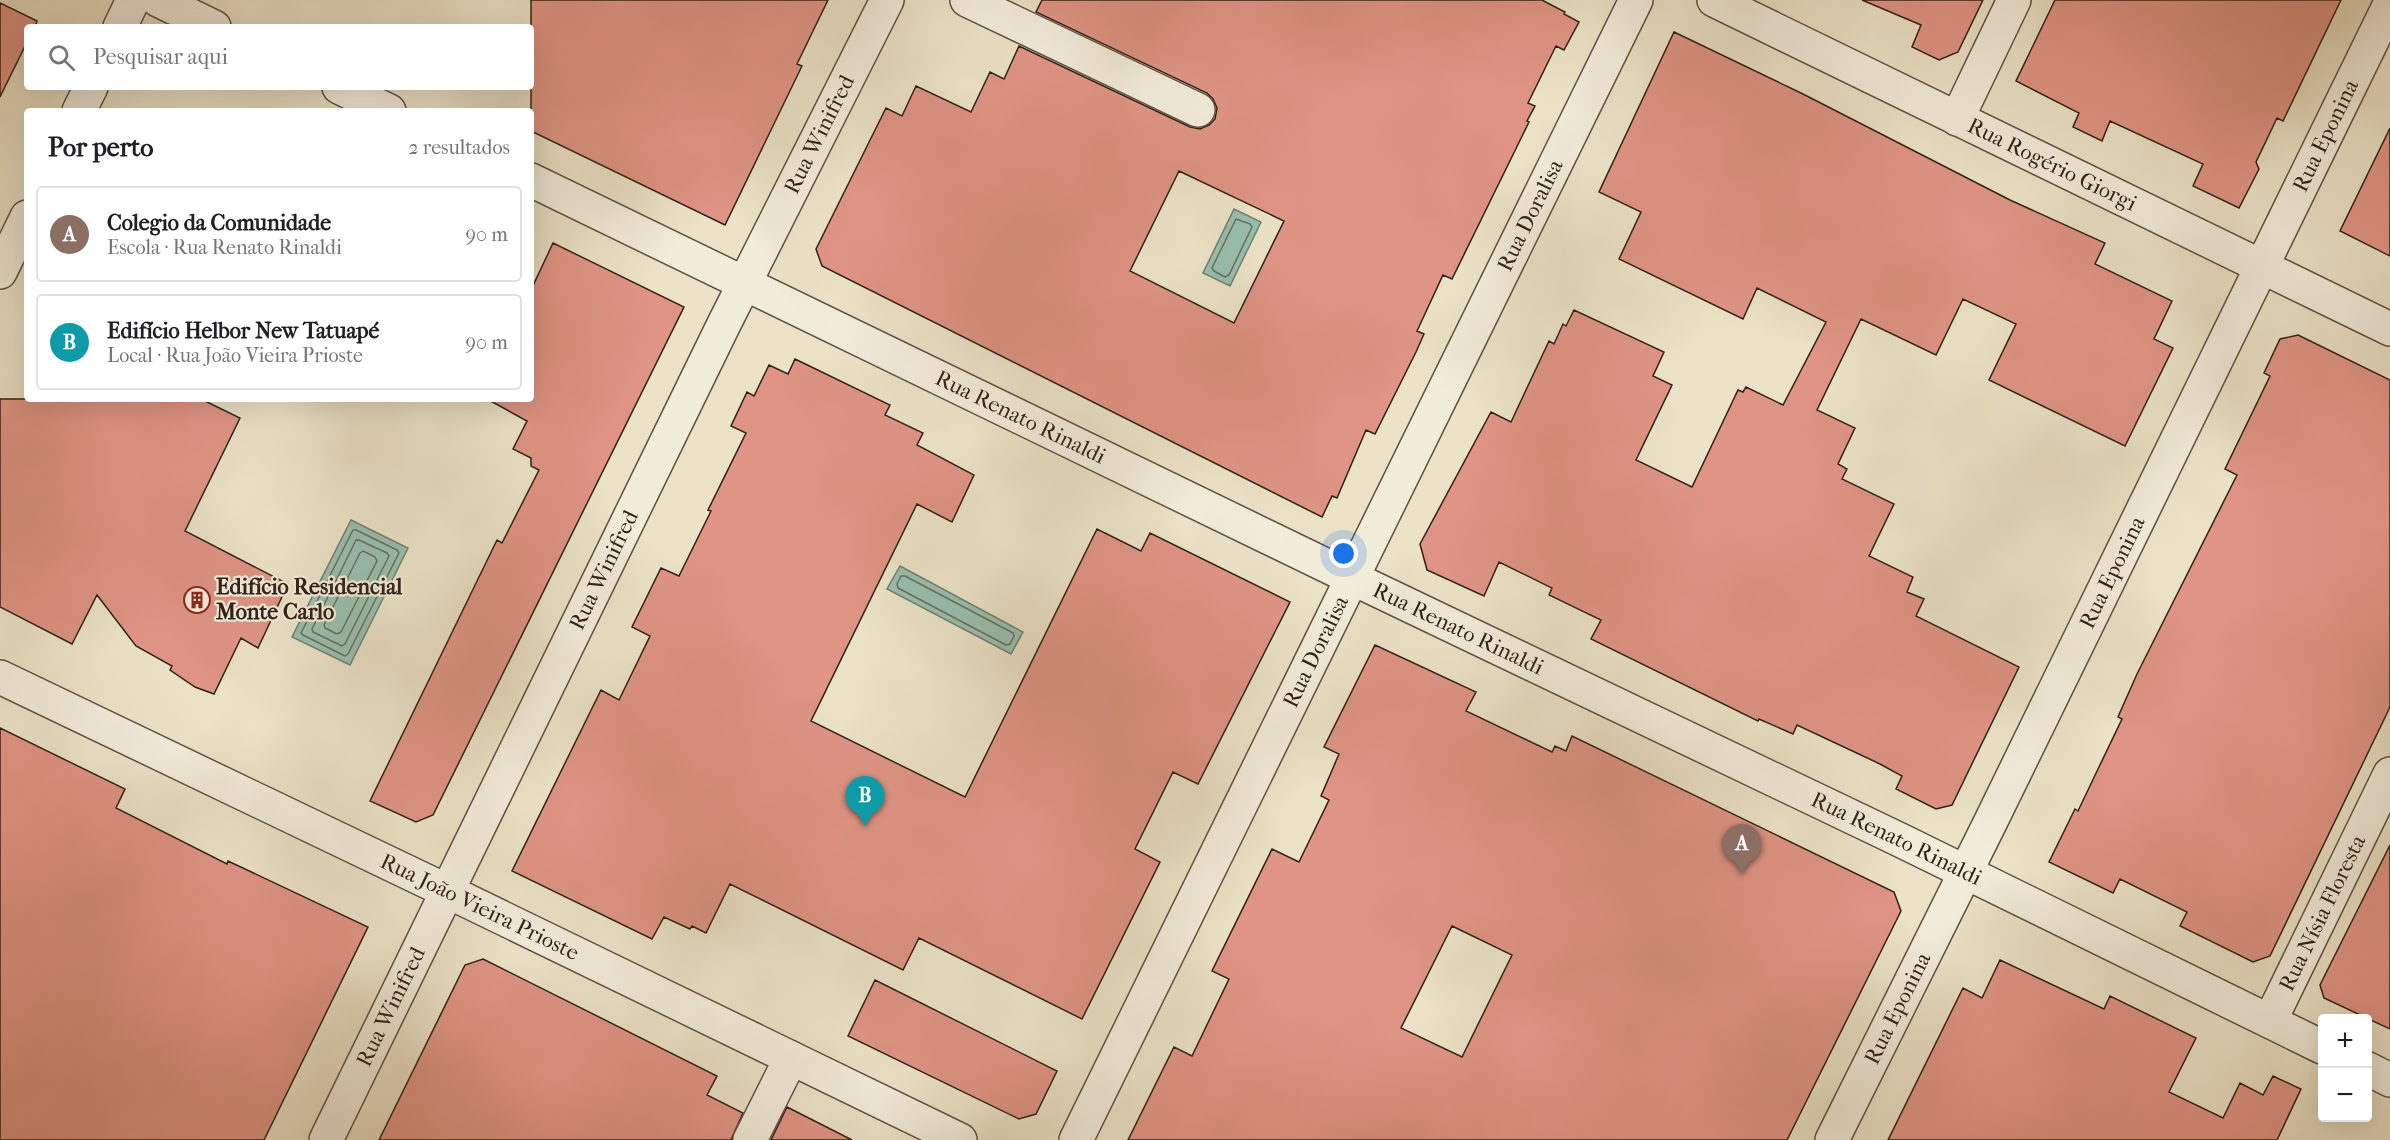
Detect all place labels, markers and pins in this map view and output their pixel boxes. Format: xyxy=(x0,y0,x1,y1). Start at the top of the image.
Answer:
place label: Edifício Residencial Monte Carlo xyxy=(215,574,403,625)
building icon: Edifício Residencial Monte Carlo xyxy=(182,585,212,615)
pin: B xyxy=(846,776,884,826)
pin: A xyxy=(1722,824,1762,874)

